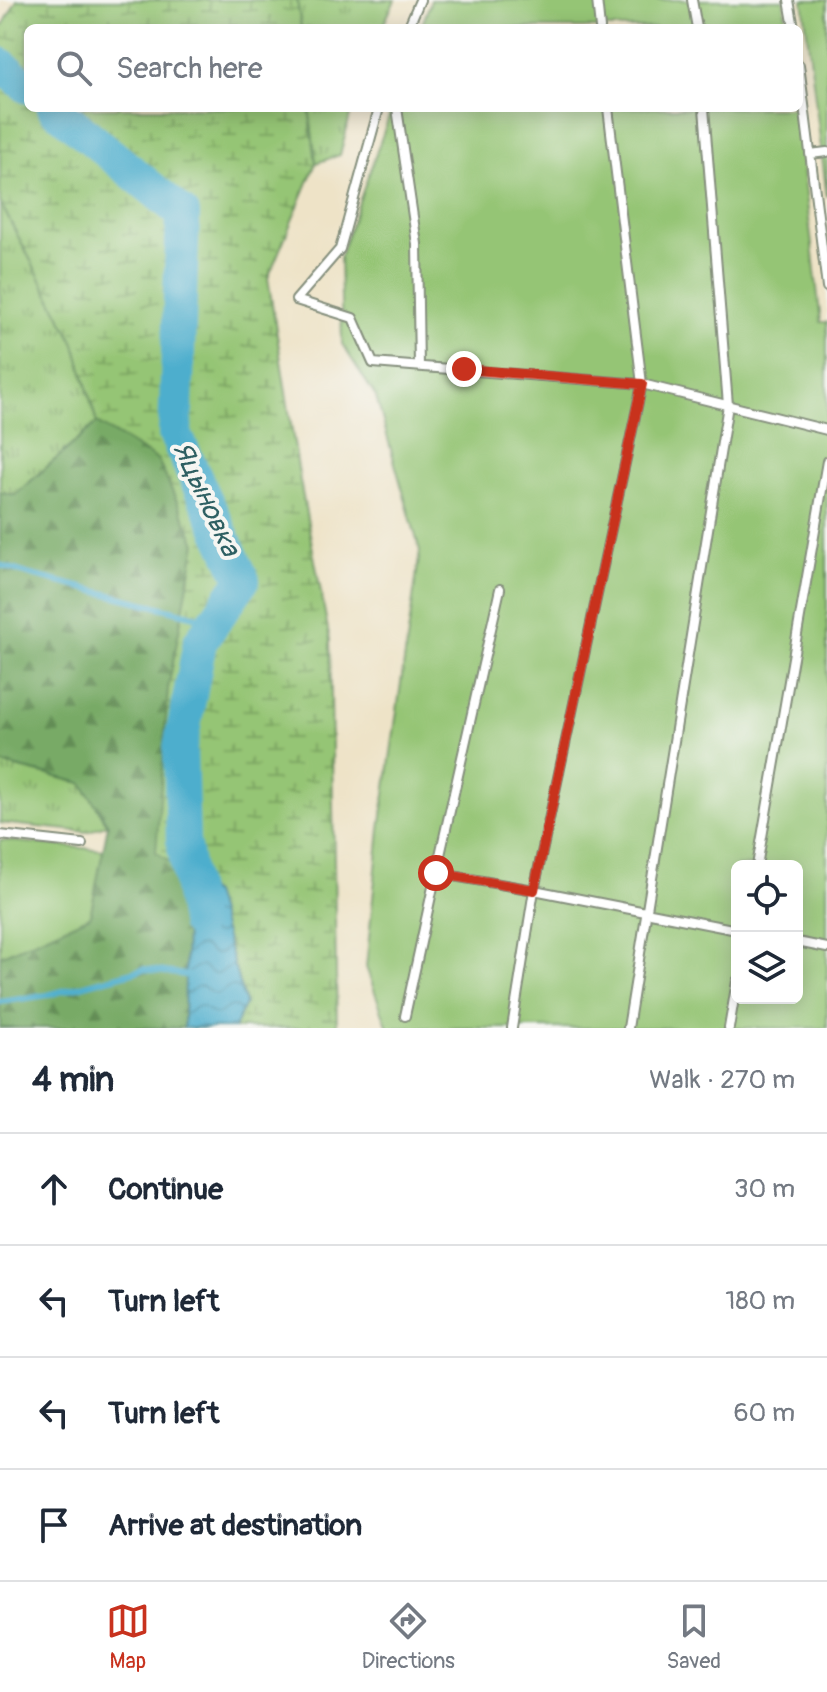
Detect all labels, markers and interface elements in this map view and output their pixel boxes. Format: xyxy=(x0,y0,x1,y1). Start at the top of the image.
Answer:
search box xyxy=(24,24,803,112)
icon: search xyxy=(52,46,96,90)
text: Search here xyxy=(116,50,263,87)
route end xyxy=(446,351,482,387)
water label: Яцыновка xyxy=(164,436,248,563)
route start xyxy=(418,855,454,891)
map controls xyxy=(731,860,803,1004)
button: locate xyxy=(731,860,803,932)
button: layers xyxy=(731,932,803,1004)
text: 4 min xyxy=(32,1059,114,1102)
text: Walk · 270 m xyxy=(649,1064,795,1096)
icon: ahead xyxy=(32,1167,76,1211)
text: Continue xyxy=(108,1171,223,1208)
text: 30 m xyxy=(734,1173,795,1205)
icon: left xyxy=(32,1279,76,1323)
text: Turn left xyxy=(108,1283,219,1320)
text: 180 m xyxy=(725,1285,795,1317)
icon: left xyxy=(32,1391,76,1435)
text: Turn left xyxy=(108,1395,219,1432)
text: 60 m xyxy=(733,1397,795,1429)
icon: arrive xyxy=(32,1503,76,1547)
text: Arrive at destination xyxy=(108,1507,362,1544)
tab: Map xyxy=(106,1599,150,1675)
tab: Directions xyxy=(362,1599,455,1675)
tab: Saved xyxy=(667,1599,721,1675)

